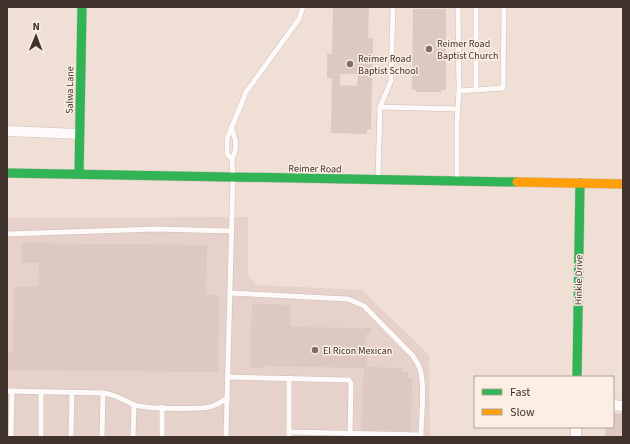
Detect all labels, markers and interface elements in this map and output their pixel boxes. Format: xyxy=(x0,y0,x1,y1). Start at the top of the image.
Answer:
north arrow xyxy=(16,16,56,56)
text: N xyxy=(32,19,40,34)
place label: Reimer Road Baptist Church xyxy=(437,37,498,63)
marker: Reimer Road Baptist Church xyxy=(424,44,434,54)
place label: Reimer Road Baptist School xyxy=(358,52,419,78)
marker: Reimer Road Baptist School xyxy=(345,59,355,69)
street label: Salwa Lane xyxy=(63,66,77,114)
street label: Reimer Road xyxy=(288,162,342,176)
street label: Hinkle Drive xyxy=(572,255,586,305)
place label: El Ricon Mexican xyxy=(323,344,392,358)
marker: El Ricon Mexican xyxy=(310,345,320,355)
legend xyxy=(474,376,614,428)
text: Fast xyxy=(510,384,530,401)
text: Slow xyxy=(510,404,535,421)

